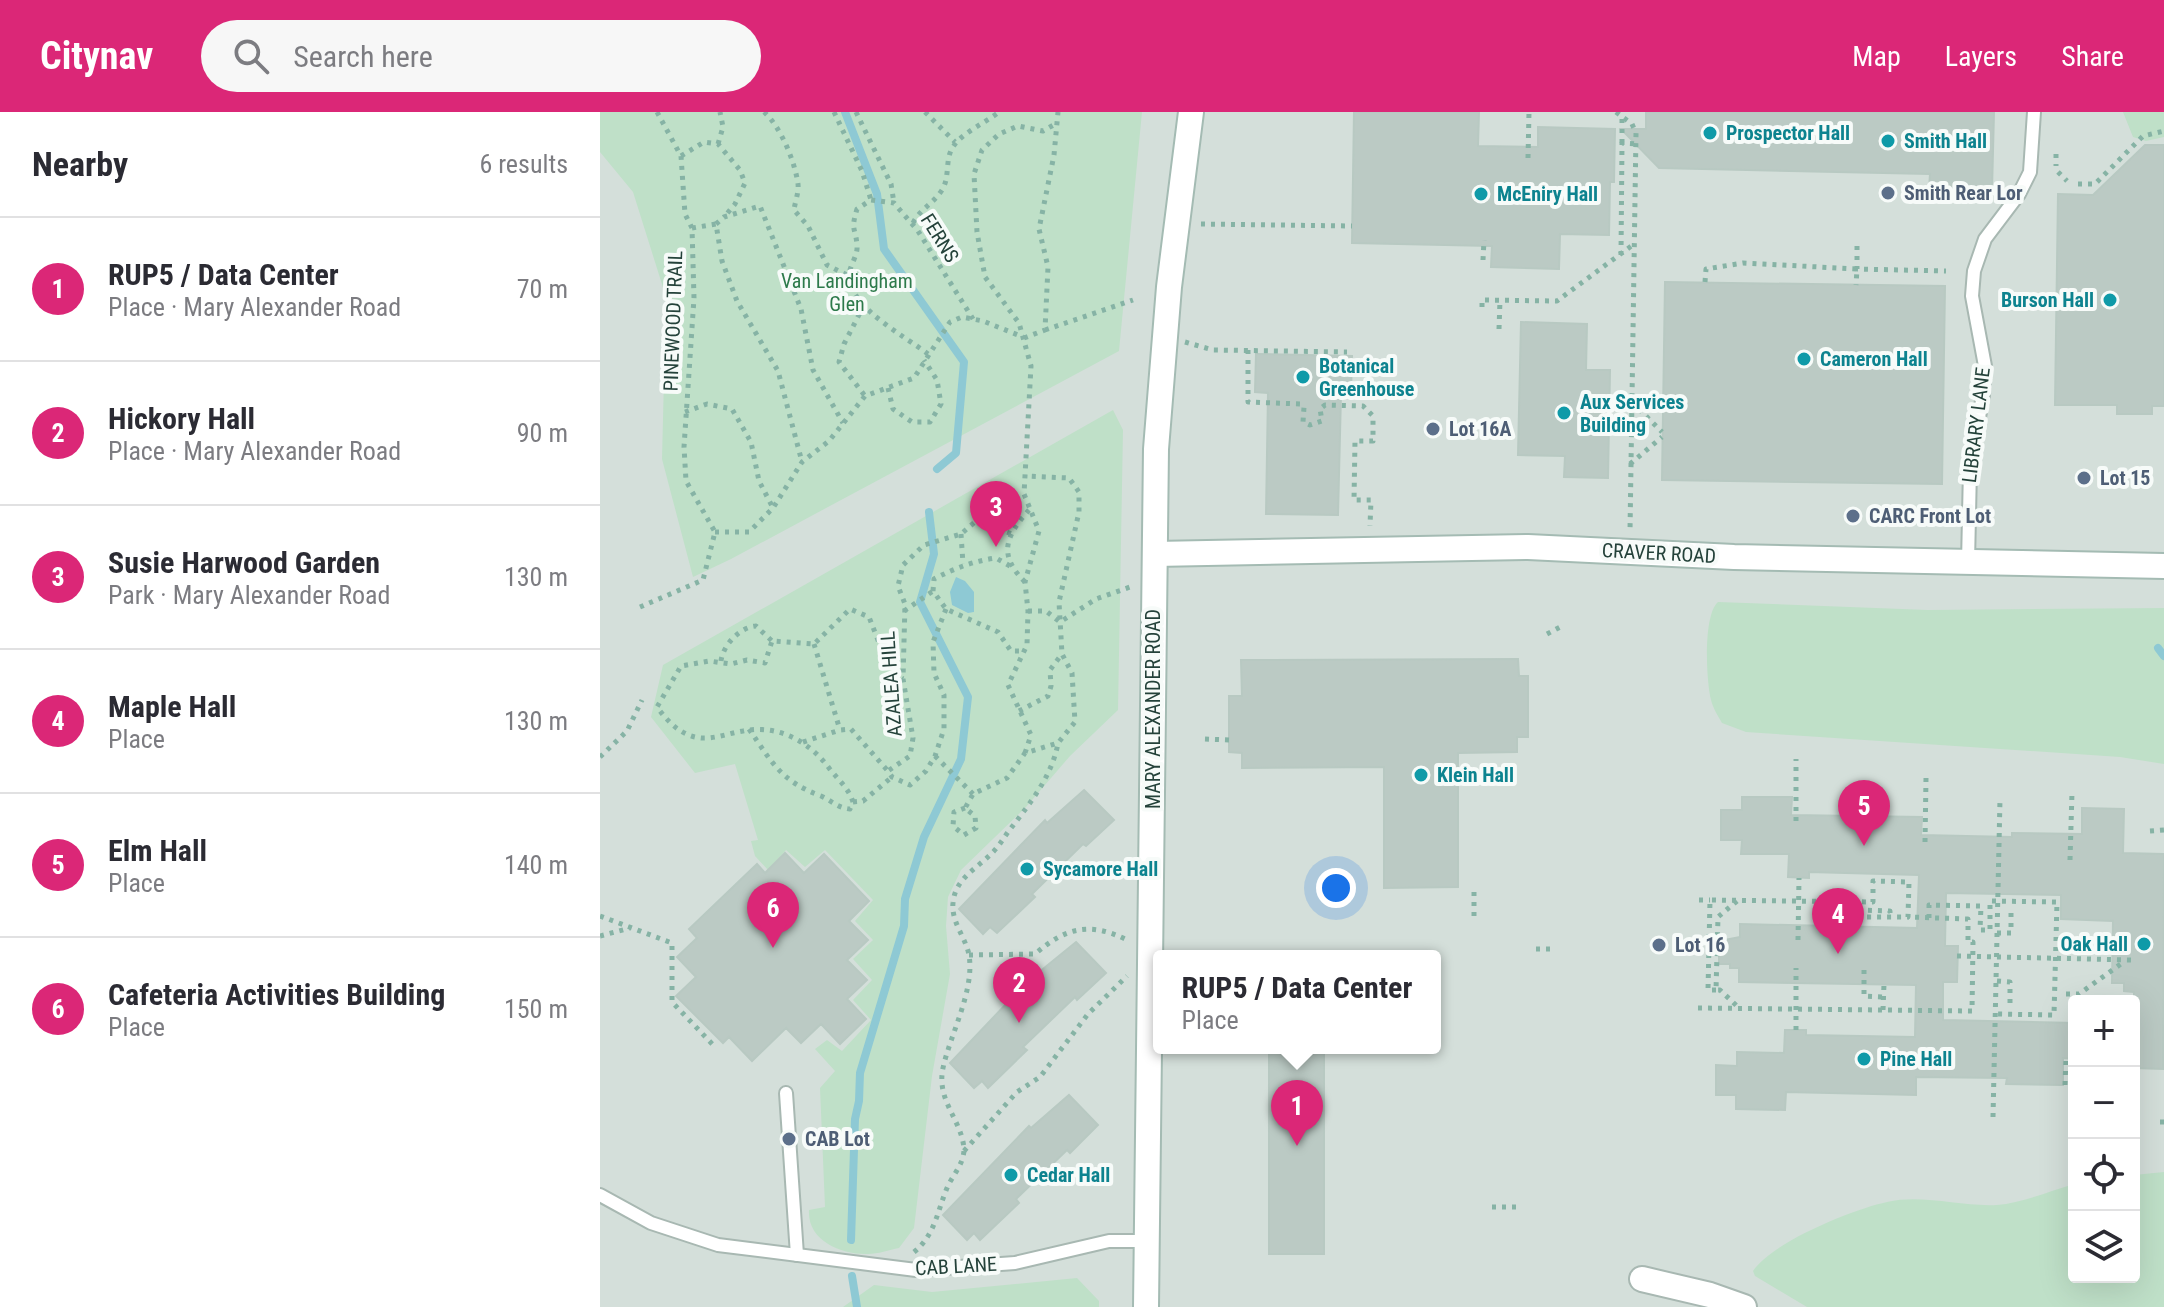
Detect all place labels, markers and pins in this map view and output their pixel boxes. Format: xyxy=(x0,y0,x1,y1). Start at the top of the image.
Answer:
place label: Prospector Hall xyxy=(1726,121,1850,145)
marker: Prospector Hall xyxy=(1701,124,1719,142)
place label: Smith Hall xyxy=(1904,129,1987,153)
marker: Smith Hall xyxy=(1879,132,1897,150)
place label: Smith Rear Lor xyxy=(1904,181,2023,205)
place label: McEniry Hall xyxy=(1497,182,1598,206)
marker: Smith Rear Lor xyxy=(1879,184,1897,202)
marker: McEniry Hall xyxy=(1472,185,1490,203)
place label: Burson Hall xyxy=(2001,288,2094,312)
marker: Burson Hall xyxy=(2101,291,2119,309)
place label: Cameron Hall xyxy=(1820,347,1928,371)
marker: Cameron Hall xyxy=(1795,350,1813,368)
place label: Botanical Greenhouse xyxy=(1319,354,1414,401)
marker: Botanical Greenhouse xyxy=(1294,368,1312,386)
place label: Aux Services Building xyxy=(1580,390,1684,437)
marker: Aux Services Building xyxy=(1555,404,1573,422)
place label: Lot 16A xyxy=(1449,417,1511,441)
marker: Lot 16A xyxy=(1424,420,1442,438)
place label: Lot 15 xyxy=(2100,466,2150,490)
marker: Lot 15 xyxy=(2075,469,2093,487)
pin: 3 xyxy=(970,481,1022,547)
place label: CARC Front Lot xyxy=(1869,504,1991,528)
marker: CARC Front Lot xyxy=(1844,507,1862,525)
place label: Klein Hall xyxy=(1437,763,1514,787)
marker: Klein Hall xyxy=(1412,766,1430,784)
pin: 5 xyxy=(1838,780,1890,846)
place label: Sycamore Hall xyxy=(1043,857,1158,881)
marker: Sycamore Hall xyxy=(1018,860,1036,878)
pin: 6 xyxy=(747,882,799,948)
pin: 4 xyxy=(1812,888,1864,954)
place label: Oak Hall xyxy=(2061,932,2128,956)
place label: Lot 16 xyxy=(1675,933,1725,957)
marker: Oak Hall xyxy=(2135,935,2153,953)
marker: Lot 16 xyxy=(1650,936,1668,954)
pin: 2 xyxy=(993,957,1045,1023)
place label: Pine Hall xyxy=(1880,1047,1952,1071)
marker: Pine Hall xyxy=(1855,1050,1873,1068)
pin: 1 xyxy=(1271,1080,1323,1146)
place label: CAB Lot xyxy=(805,1127,870,1151)
marker: CAB Lot xyxy=(780,1130,798,1148)
place label: Cedar Hall xyxy=(1027,1163,1110,1187)
marker: Cedar Hall xyxy=(1002,1166,1020,1184)

